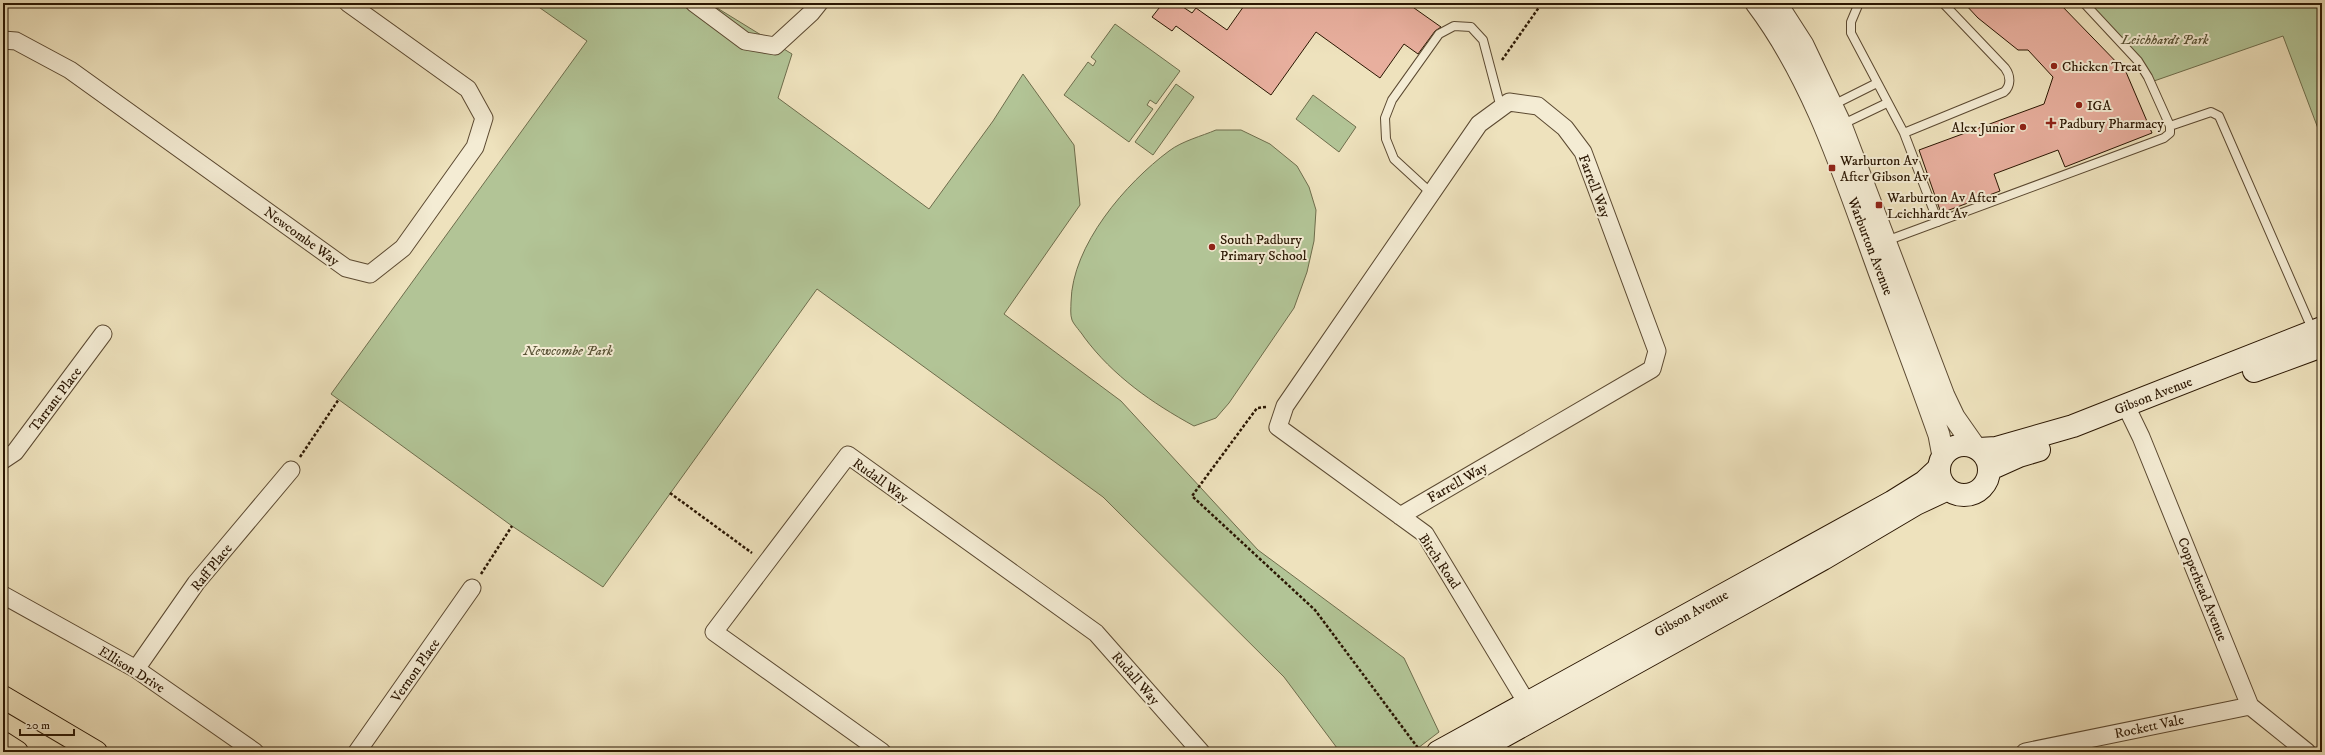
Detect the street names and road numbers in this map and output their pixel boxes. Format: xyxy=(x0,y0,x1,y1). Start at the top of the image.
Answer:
street label: Farrell Way xyxy=(1574,152,1614,221)
street label: Warburton Avenue xyxy=(1843,194,1897,298)
street label: Newcombe Way xyxy=(260,203,343,270)
street label: Tarrant Place xyxy=(26,364,86,436)
street label: Gibson Avenue xyxy=(2112,373,2195,419)
street label: Rudall Way xyxy=(849,454,912,507)
street label: Farrell Way xyxy=(1424,458,1491,507)
street label: Birch Road xyxy=(1414,530,1464,593)
street label: Copperhead Avenue xyxy=(2173,535,2231,644)
street label: Raff Place xyxy=(187,540,237,595)
street label: Gibson Avenue xyxy=(1651,586,1732,642)
street label: Vernon Place xyxy=(387,635,444,707)
street label: Ellison Drive xyxy=(95,642,168,697)
street label: Rudall Way xyxy=(1107,648,1164,709)
street label: Rockett Vale xyxy=(2113,711,2186,743)

